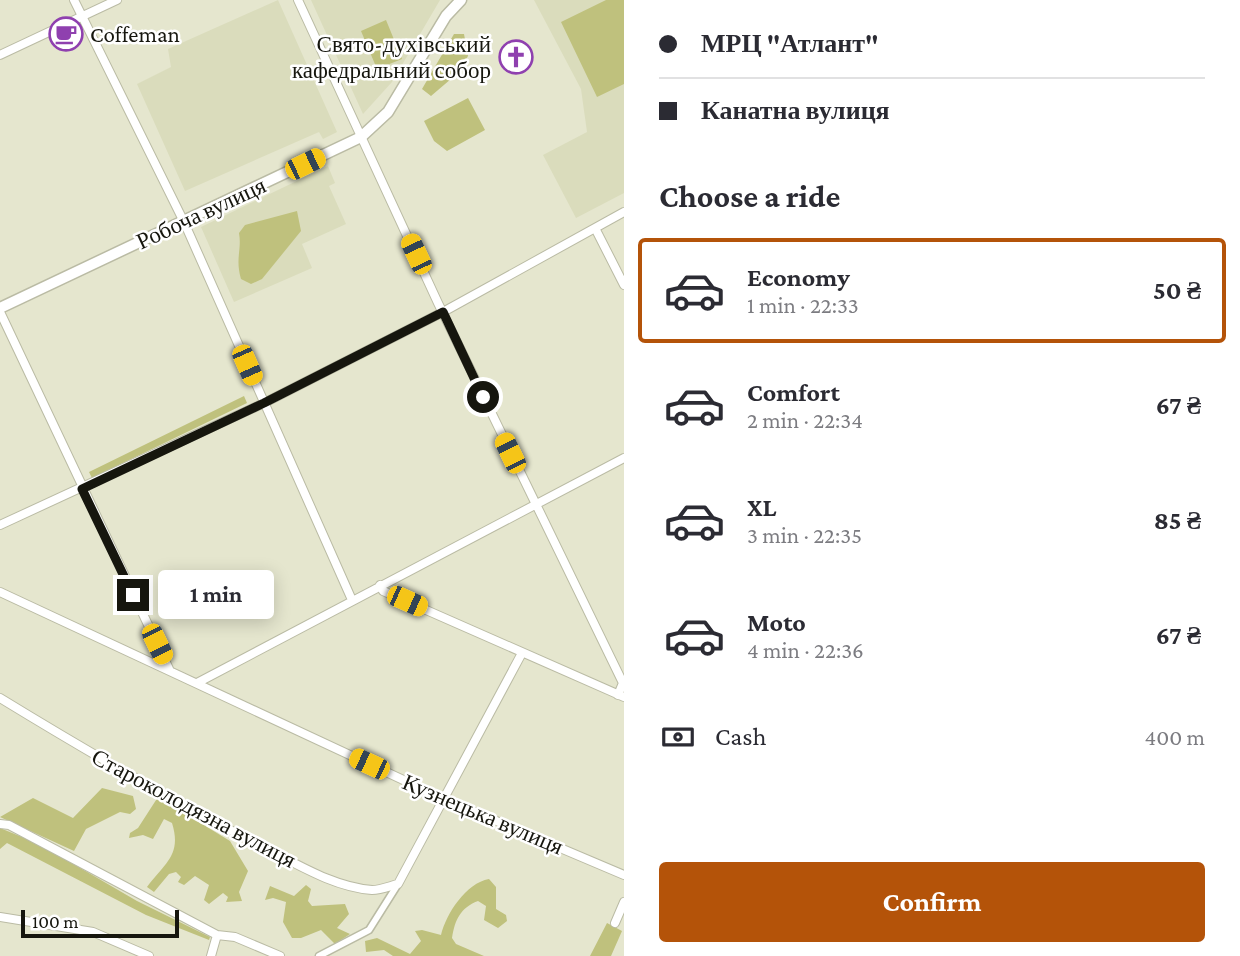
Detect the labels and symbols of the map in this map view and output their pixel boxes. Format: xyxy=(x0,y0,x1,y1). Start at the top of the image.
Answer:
cafe icon: Coffeman xyxy=(47,15,85,53)
place label: Coffeman xyxy=(90,21,180,47)
place label: Свято-духівський кафедральний собор xyxy=(292,31,491,83)
church icon: Свято-духівський кафедральний собор xyxy=(497,38,535,76)
car xyxy=(282,145,329,183)
street label: Робоча вулиця xyxy=(132,172,270,254)
car xyxy=(398,231,435,277)
car xyxy=(229,342,266,388)
route start xyxy=(467,381,499,413)
car xyxy=(492,430,529,476)
callout: 1 min xyxy=(158,570,273,620)
route end xyxy=(117,579,149,611)
car xyxy=(384,583,431,619)
car xyxy=(139,621,176,667)
street label: Староколодязна вулиця xyxy=(87,743,301,873)
car xyxy=(346,746,393,782)
street label: Кузнецька вулиця xyxy=(399,768,568,860)
scale bar xyxy=(21,907,178,939)

